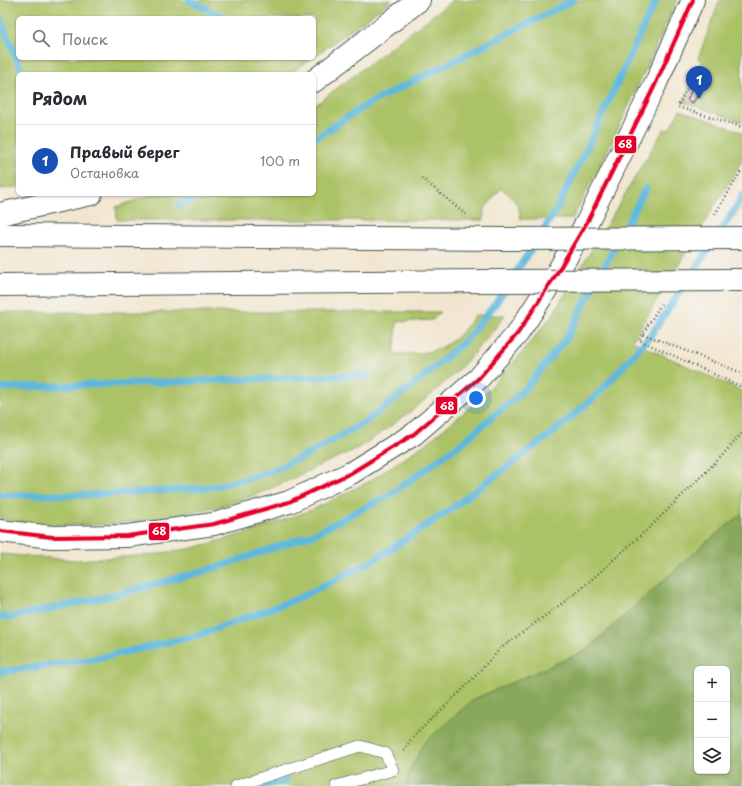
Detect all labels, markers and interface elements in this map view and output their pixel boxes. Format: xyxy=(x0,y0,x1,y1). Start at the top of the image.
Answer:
search box xyxy=(16,16,316,60)
icon: search xyxy=(30,27,52,49)
text: Поиск xyxy=(62,27,108,50)
pin: 1 xyxy=(686,66,712,99)
text: Рядом xyxy=(32,85,87,111)
line badge: 68 xyxy=(614,135,637,154)
text: 68 xyxy=(618,135,632,152)
text: Правый берег xyxy=(70,140,179,163)
text: 1 xyxy=(42,151,48,170)
text: 100 m xyxy=(260,151,300,170)
text: Остановка xyxy=(70,163,139,182)
your location xyxy=(466,388,486,408)
line badge: 68 xyxy=(435,396,458,415)
text: 68 xyxy=(440,397,454,414)
line badge: 68 xyxy=(148,522,170,541)
text: 68 xyxy=(152,522,166,539)
map controls xyxy=(694,666,730,774)
button: + xyxy=(694,666,730,702)
button: − xyxy=(694,702,730,738)
button: layers xyxy=(694,738,730,774)

